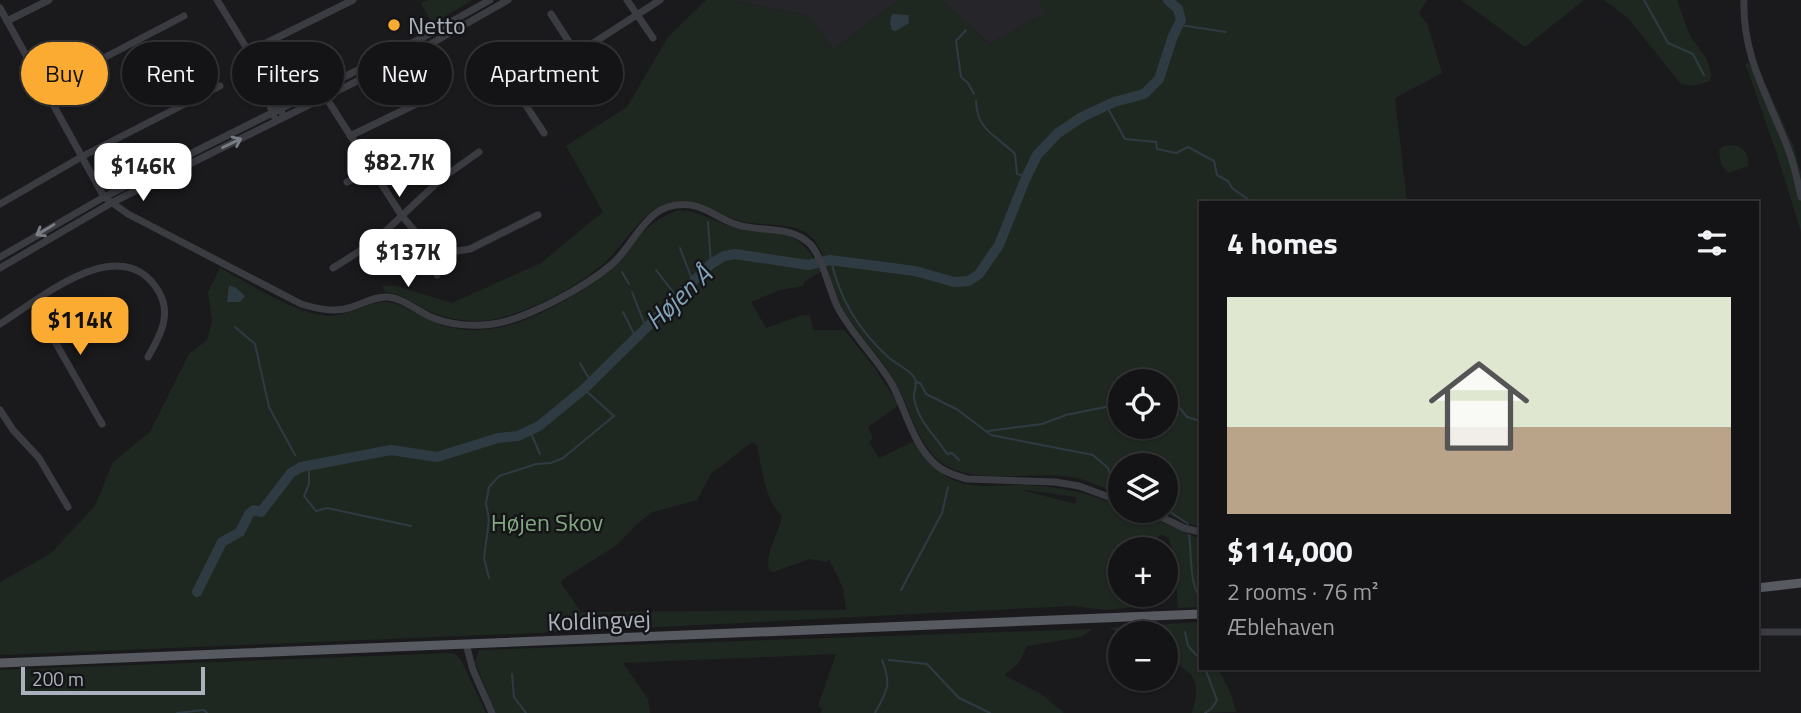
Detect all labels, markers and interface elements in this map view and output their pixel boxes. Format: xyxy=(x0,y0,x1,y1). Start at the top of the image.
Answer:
place label: Netto xyxy=(408,7,466,43)
marker: Netto xyxy=(386,17,402,33)
chip: Buy xyxy=(21,42,108,105)
chip: Rent xyxy=(122,42,218,105)
chip: Filters xyxy=(232,42,344,105)
chip: New xyxy=(358,42,452,105)
chip: Apartment xyxy=(466,42,623,105)
one-way arrow xyxy=(221,135,242,149)
pin: $82.7K xyxy=(342,140,456,199)
pin: $146K xyxy=(94,144,192,203)
text: $82.7K xyxy=(363,144,435,179)
text: $146K xyxy=(110,148,176,183)
text: 4 homes xyxy=(1227,220,1338,266)
one-way arrow xyxy=(35,223,55,237)
icon: filters xyxy=(1693,224,1731,262)
pin: $137K xyxy=(359,230,457,289)
text: $137K xyxy=(375,234,441,269)
water label: Højen Å xyxy=(636,255,721,338)
pin: $114K xyxy=(31,298,129,357)
text: $114K xyxy=(47,302,113,337)
icon: home xyxy=(1416,343,1542,469)
map controls xyxy=(1108,369,1178,691)
button: locate xyxy=(1108,369,1178,439)
button: layers xyxy=(1108,453,1178,523)
park label: Højen Skov xyxy=(491,504,603,540)
text: $114,000 xyxy=(1227,528,1353,574)
button: + xyxy=(1108,537,1178,607)
text: 2 rooms · 76 m² xyxy=(1227,574,1378,609)
street label: Koldingvej xyxy=(547,600,651,640)
text: Æblehaven xyxy=(1227,609,1335,644)
button: − xyxy=(1108,621,1178,691)
scale bar xyxy=(21,664,205,696)
text: 200 m xyxy=(32,664,84,693)

